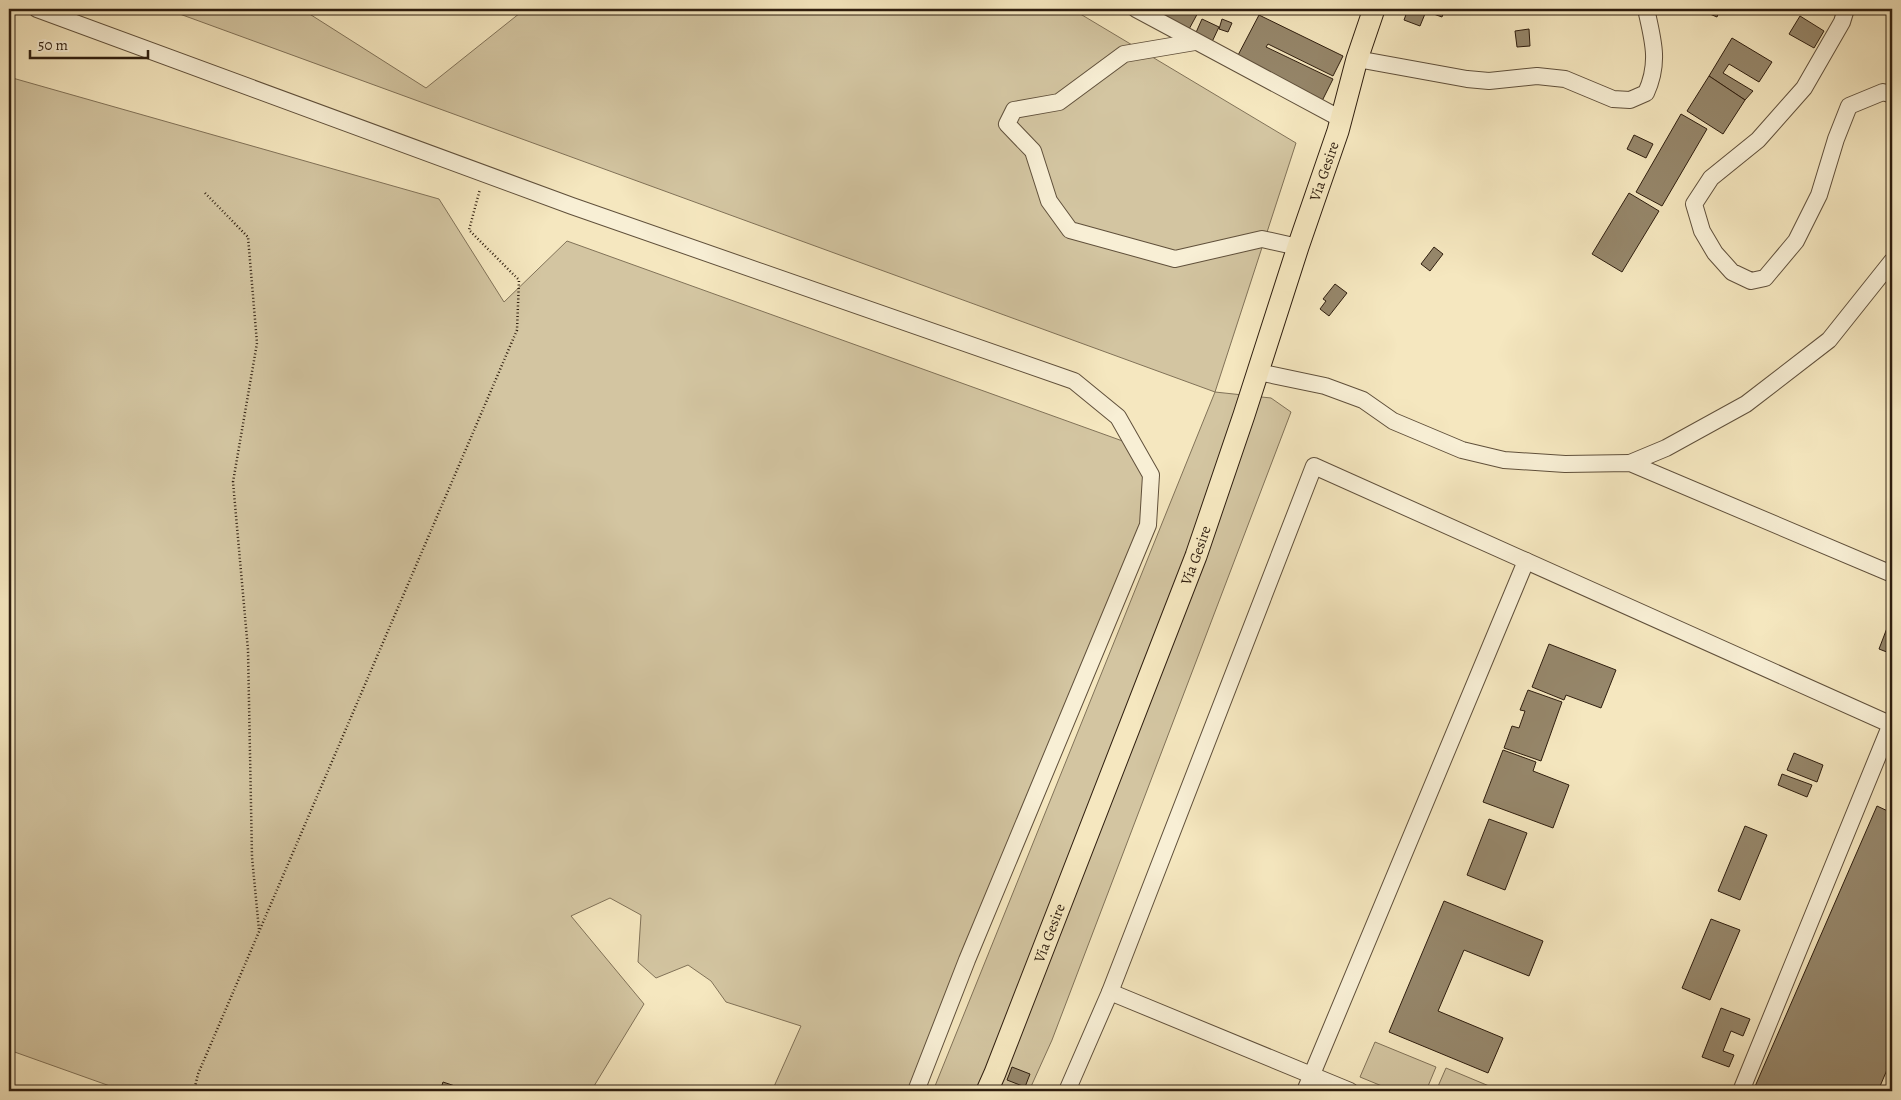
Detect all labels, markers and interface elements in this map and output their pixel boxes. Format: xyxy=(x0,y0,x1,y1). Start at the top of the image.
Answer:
scale bar xyxy=(30,28,148,60)
text: 50 m xyxy=(38,35,68,55)
street label: Via Gesire xyxy=(1304,138,1344,205)
street label: Via Gesire xyxy=(1175,523,1216,589)
street label: Via Gesire xyxy=(1029,900,1070,966)

